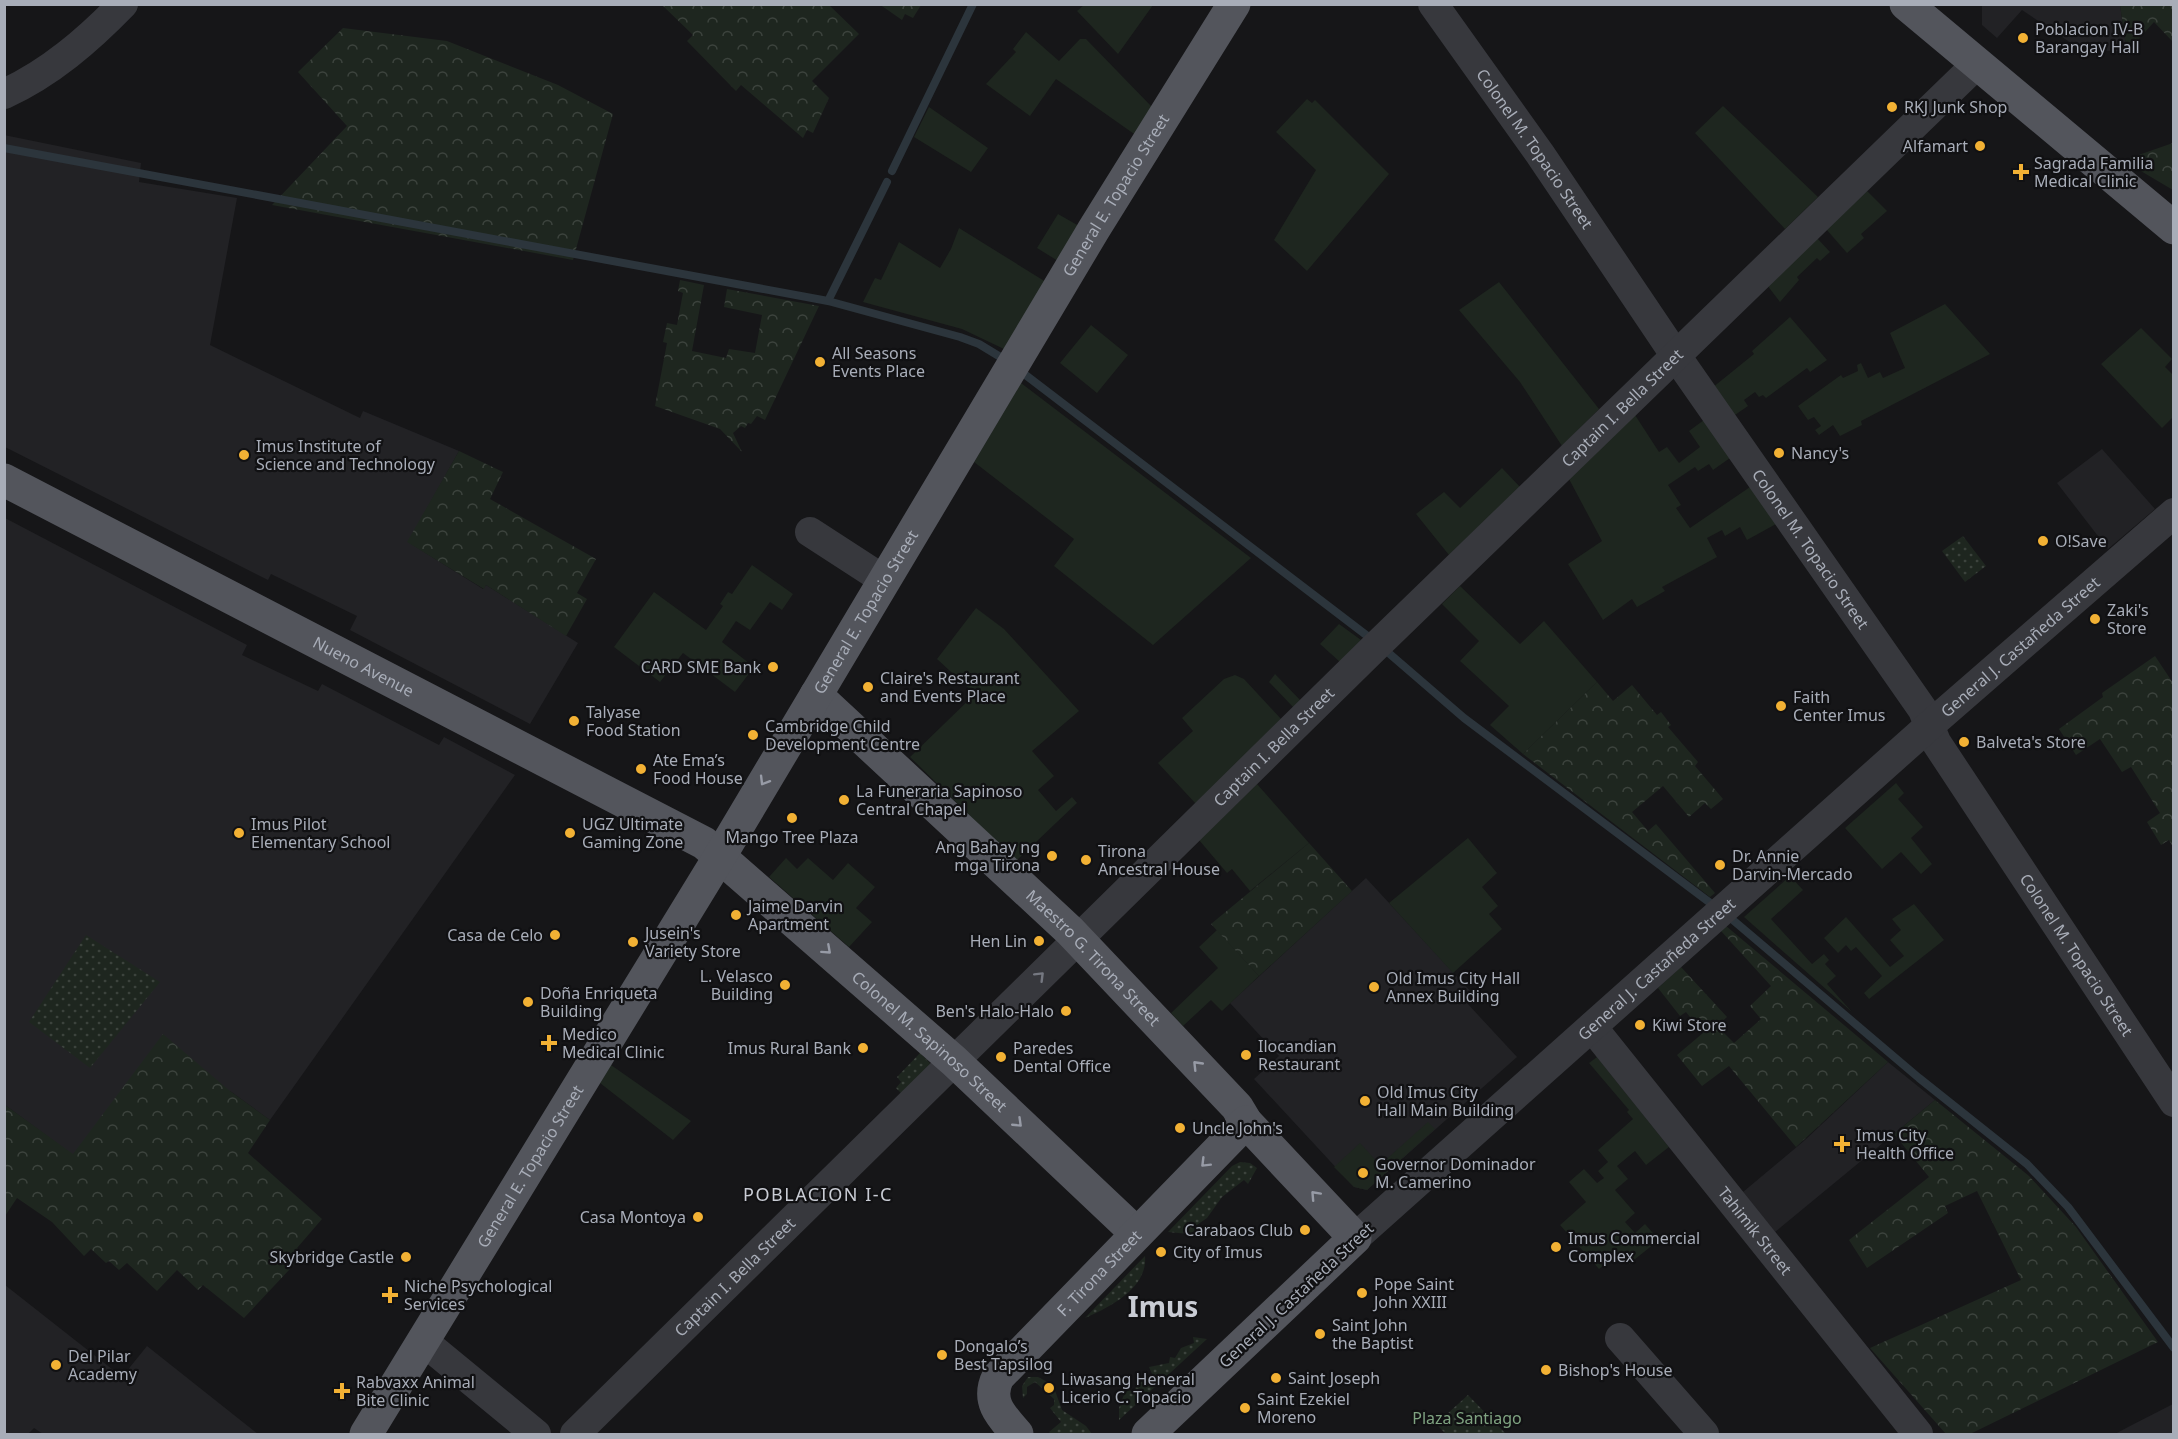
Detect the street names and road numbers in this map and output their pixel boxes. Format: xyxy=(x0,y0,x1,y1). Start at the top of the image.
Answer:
street label: Colonel M. Topacio Street xyxy=(1472,64,1598,233)
street label: General E. Topacio Street xyxy=(1057,109,1174,281)
street label: Captain I. Bella Street xyxy=(1556,344,1688,472)
street label: Colonel M. Topacio Street xyxy=(1747,464,1874,634)
street label: General E. Topacio Street xyxy=(808,526,923,698)
street label: General J. Castañeda Street xyxy=(1936,571,2105,722)
street label: Nueno Avenue xyxy=(309,631,418,702)
street label: Captain I. Bella Street xyxy=(1208,682,1339,811)
street label: Colonel M. Topacio Street xyxy=(2015,869,2138,1040)
street label: Maestro G. Tirona Street xyxy=(1021,885,1165,1031)
street label: General J. Castañeda Street xyxy=(1573,893,1740,1045)
street label: Colonel M. Sapinoso Street xyxy=(847,966,1012,1117)
street label: General E. Topacio Street xyxy=(472,1080,588,1252)
street label: Tahimik Street xyxy=(1713,1182,1797,1280)
street label: Captain I. Bella Street xyxy=(669,1212,800,1341)
street label: General J. Castañeda Street xyxy=(1214,1217,1378,1373)
street label: F. Tirona Street xyxy=(1052,1225,1146,1321)

